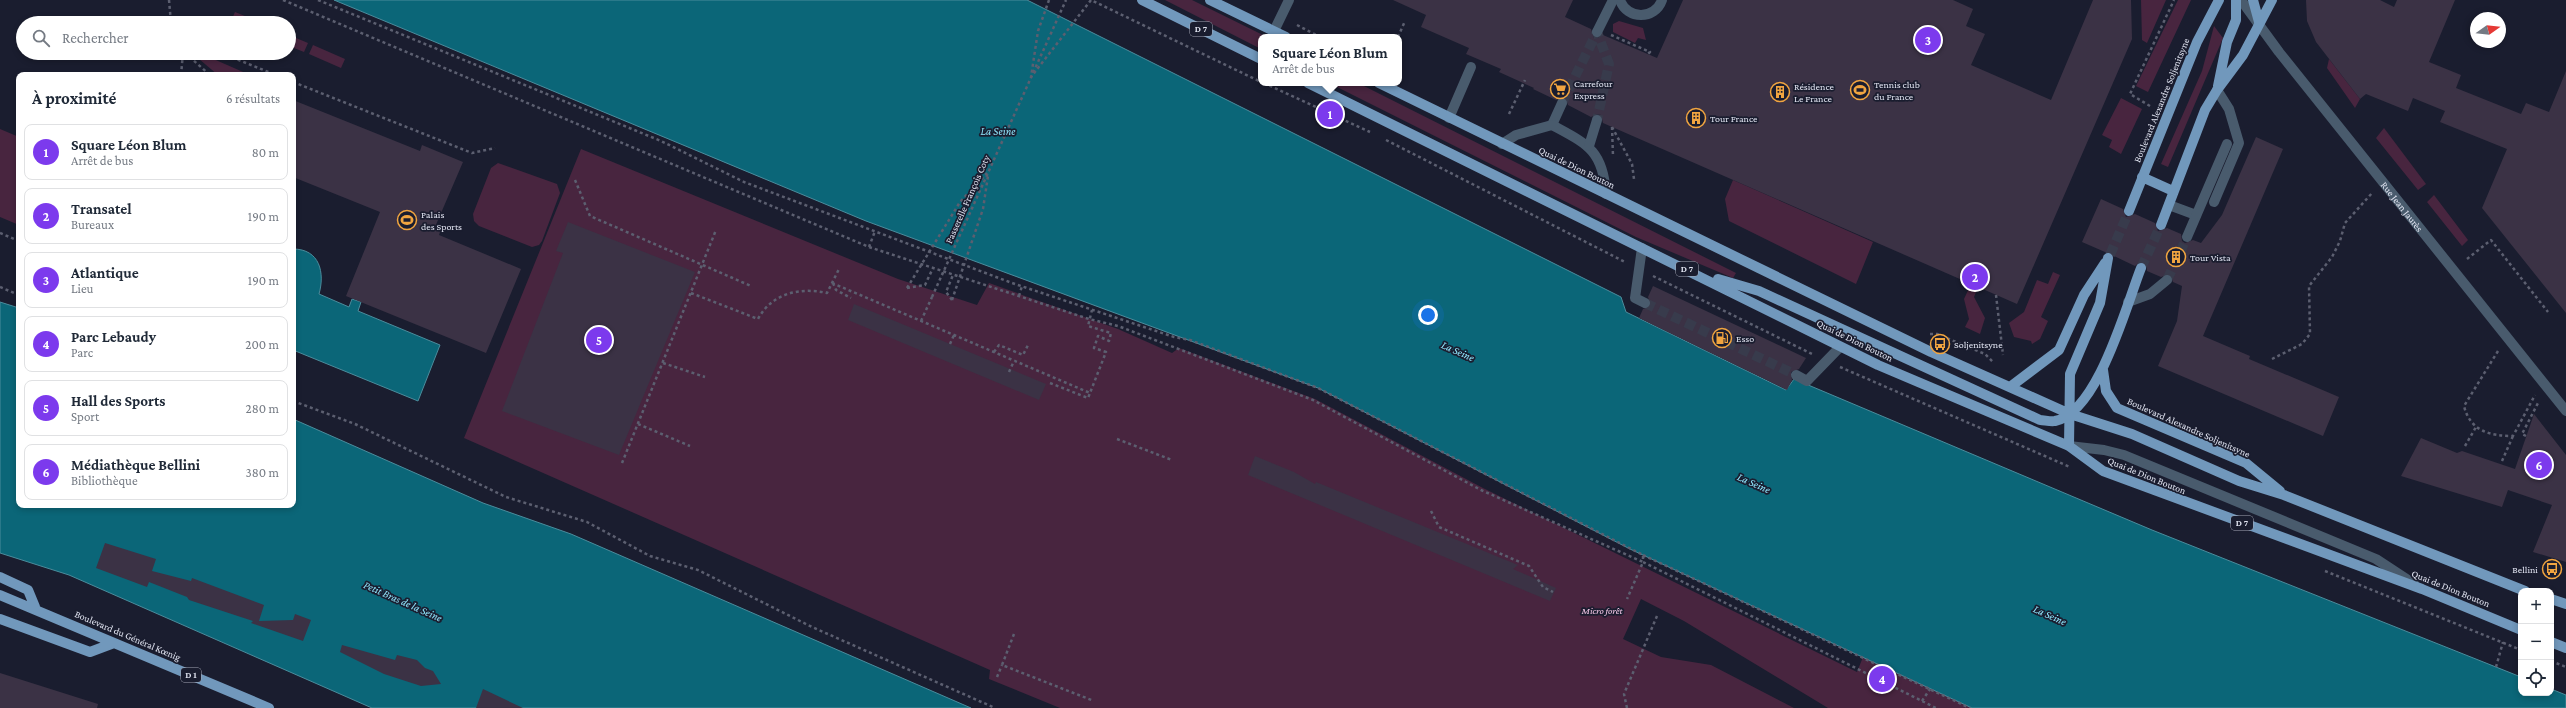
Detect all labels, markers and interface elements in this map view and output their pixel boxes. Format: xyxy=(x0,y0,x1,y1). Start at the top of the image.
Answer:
north arrow xyxy=(2470,12,2506,48)
search box xyxy=(16,16,296,60)
road number: D 7 xyxy=(1190,22,1212,36)
pin: 3 xyxy=(1915,25,1941,55)
icon: search xyxy=(30,27,52,49)
text: Rechercher xyxy=(62,30,129,46)
popup xyxy=(1258,34,1402,86)
street label: Boulevard Alexandre Soljenitsyne xyxy=(2131,36,2193,164)
text: Square Léon Blum xyxy=(1272,45,1388,61)
text: Arrêt de bus xyxy=(1272,61,1335,76)
supermarket icon: Carrefour Express xyxy=(1549,78,1571,100)
place label: Carrefour Express xyxy=(1574,78,1613,101)
sports icon: Tennis club du France xyxy=(1849,79,1871,101)
place label: Tennis club du France xyxy=(1874,79,1920,102)
building icon: Résidence Le France xyxy=(1769,81,1791,103)
place label: Résidence Le France xyxy=(1794,81,1834,104)
text: À proximité xyxy=(32,89,116,108)
text: 6 résultats xyxy=(226,91,280,106)
pin: 1 xyxy=(1317,99,1343,129)
building icon: Tour France xyxy=(1685,107,1707,129)
place label: Tour France xyxy=(1710,113,1758,124)
water label: La Seine xyxy=(981,125,1016,137)
text: Square Léon Blum xyxy=(71,137,187,153)
street label: Quai de Dion Bouton xyxy=(1537,144,1617,191)
text: 1 xyxy=(44,145,48,160)
text: 80 m xyxy=(252,145,279,160)
text: Arrêt de bus xyxy=(71,153,133,168)
street label: Passerelle François Coty xyxy=(943,153,992,245)
street label: Rue Jean Jaurès xyxy=(2379,179,2425,234)
text: Transatel xyxy=(71,201,132,217)
text: 2 xyxy=(43,209,49,224)
text: 190 m xyxy=(248,209,279,224)
sports icon: Palais des Sports xyxy=(396,209,418,231)
place label: Palais des Sports xyxy=(421,209,462,232)
text: Bureaux xyxy=(71,217,114,232)
building icon: Tour Vista xyxy=(2165,246,2187,268)
place label: Tour Vista xyxy=(2190,252,2231,263)
road number: D 7 xyxy=(1676,262,1698,276)
pin: 2 xyxy=(1962,262,1988,292)
text: Atlantique xyxy=(71,265,139,281)
text: 3 xyxy=(43,273,49,288)
text: 190 m xyxy=(248,273,279,288)
text: Lieu xyxy=(71,281,94,296)
your location xyxy=(1418,305,1438,325)
street label: Quai de Dion Bouton xyxy=(1815,317,1895,364)
pin: 5 xyxy=(586,325,612,355)
fuel station icon: Esso xyxy=(1711,327,1733,349)
text: Parc Lebaudy xyxy=(71,329,156,345)
place label: Esso xyxy=(1736,333,1754,344)
bus stop icon: Soljenitsyne xyxy=(1929,333,1951,355)
text: 4 xyxy=(42,337,50,352)
text: 200 m xyxy=(245,337,279,352)
water label: La Seine xyxy=(1440,338,1477,364)
place label: Soljenitsyne xyxy=(1954,339,2003,351)
text: Parc xyxy=(71,345,93,360)
text: Hall des Sports xyxy=(71,393,165,409)
street label: Boulevard Alexandre Soljenitsyne xyxy=(2125,395,2252,461)
text: 5 xyxy=(43,401,49,416)
text: 280 m xyxy=(246,401,279,416)
text: Sport xyxy=(71,409,99,424)
pin: 6 xyxy=(2526,450,2552,480)
street label: Quai de Dion Bouton xyxy=(2106,455,2188,496)
text: Médiathèque Bellini xyxy=(71,457,200,473)
text: 6 xyxy=(42,465,50,480)
text: 380 m xyxy=(246,465,279,480)
water label: La Seine xyxy=(1736,470,1773,496)
text: Bibliothèque xyxy=(71,473,138,488)
road number: D 7 xyxy=(2231,516,2253,530)
bus stop icon: Bellini xyxy=(2541,558,2563,580)
place label: Bellini xyxy=(2512,564,2538,575)
street label: Quai de Dion Bouton xyxy=(2410,568,2492,609)
water label: Petit Bras de la Seine xyxy=(362,578,445,624)
map controls xyxy=(2518,588,2554,696)
button: + xyxy=(2518,588,2554,624)
water label: La Seine xyxy=(2032,602,2069,628)
park label: Micro forêt xyxy=(1581,605,1623,616)
street label: Boulevard du Général Kœnig xyxy=(73,608,183,663)
button: − xyxy=(2518,624,2554,660)
button: locate xyxy=(2518,660,2554,696)
pin: 4 xyxy=(1869,664,1895,694)
road number: D 1 xyxy=(181,668,201,682)

